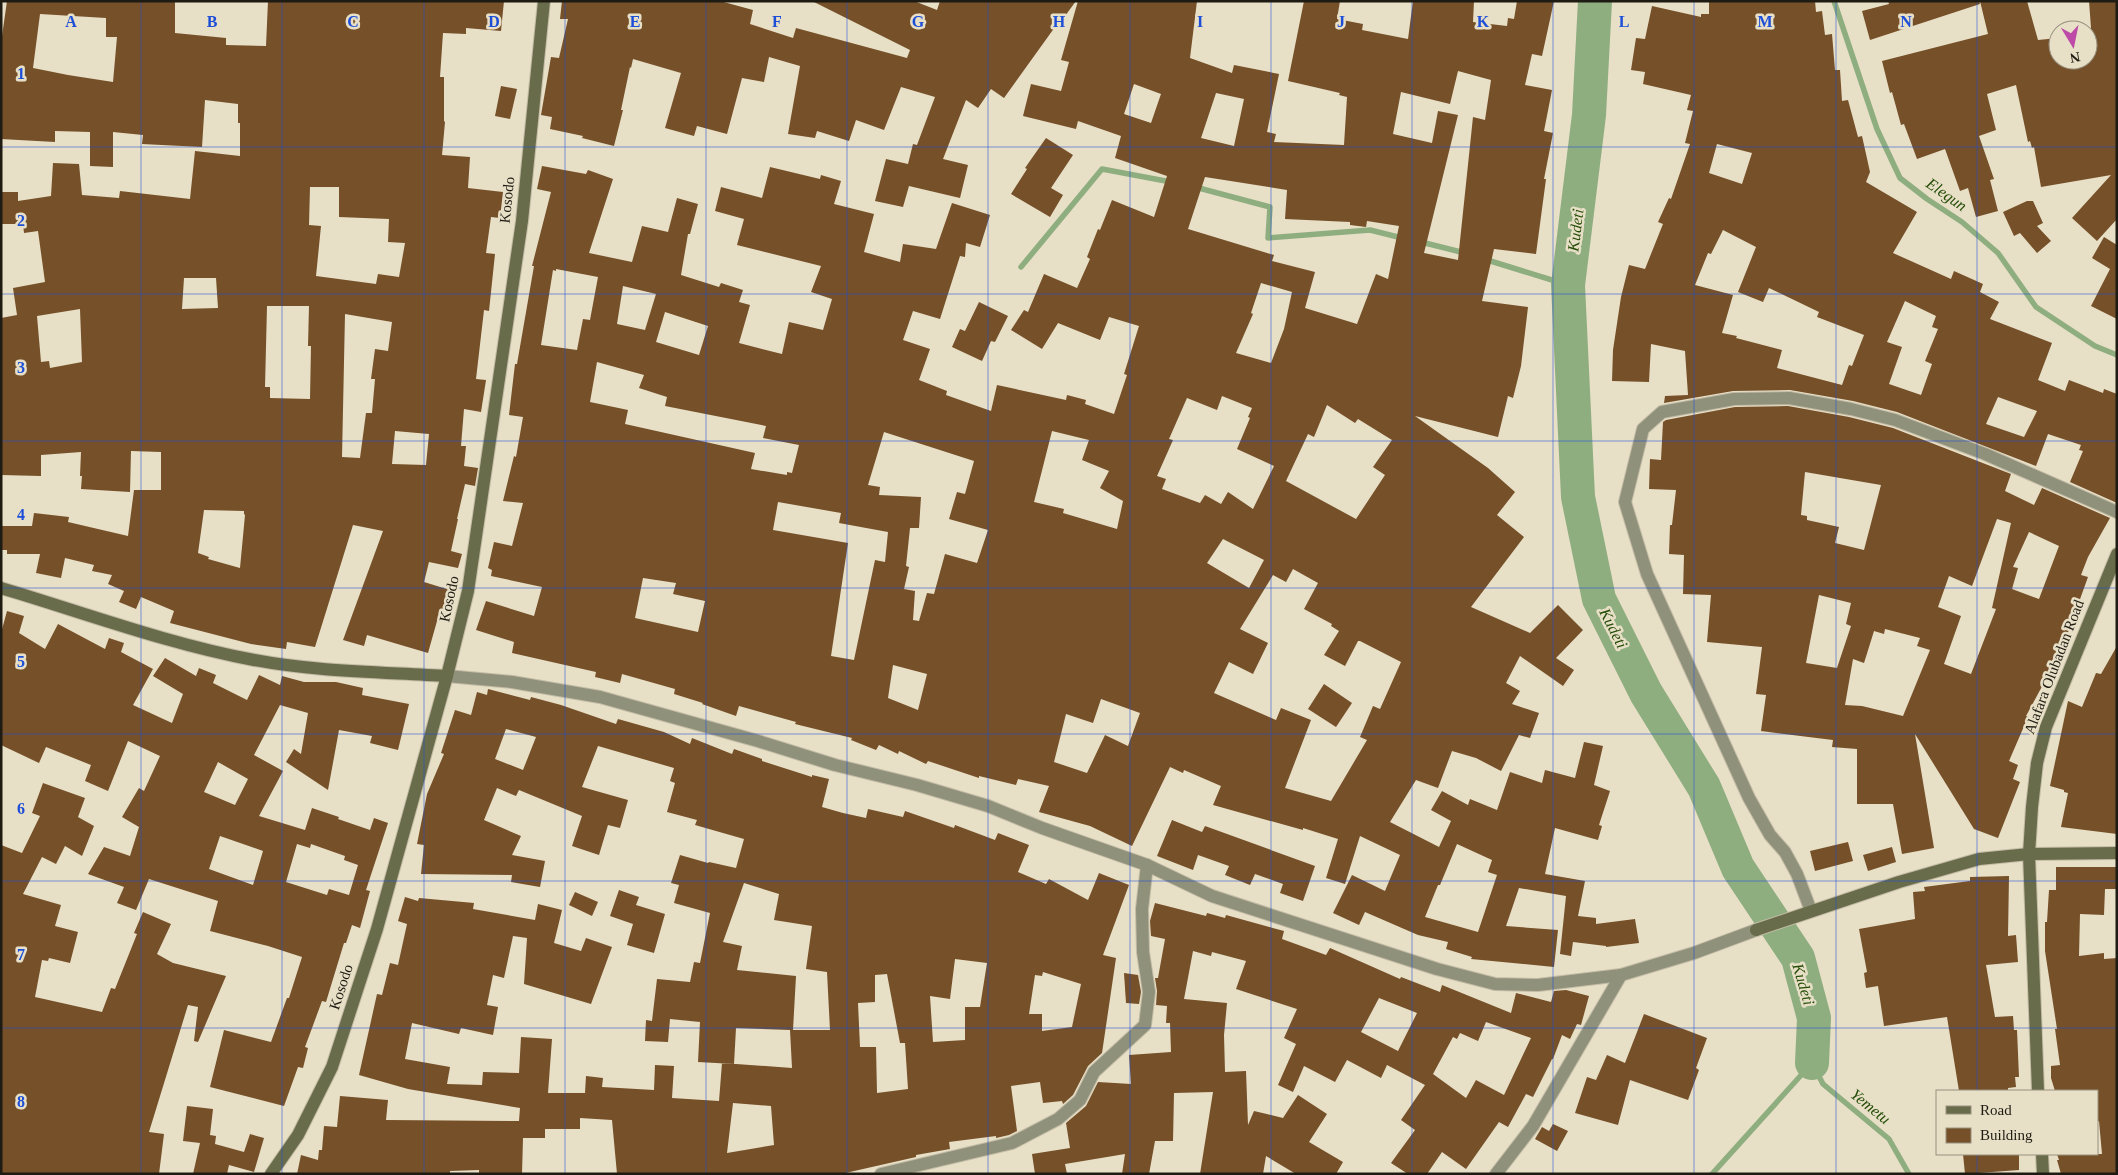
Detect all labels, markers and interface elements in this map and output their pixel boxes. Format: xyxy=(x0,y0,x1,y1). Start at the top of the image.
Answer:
text: A xyxy=(65,13,77,30)
text: B xyxy=(207,13,218,30)
text: C xyxy=(347,13,359,30)
text: D xyxy=(488,13,500,30)
text: E xyxy=(630,13,640,30)
text: F xyxy=(772,13,782,30)
text: G xyxy=(912,13,925,30)
text: H xyxy=(1053,13,1066,30)
text: I xyxy=(1197,13,1203,30)
text: J xyxy=(1337,13,1345,30)
text: K xyxy=(1477,13,1490,30)
text: L xyxy=(1619,13,1629,30)
text: M xyxy=(1757,13,1773,30)
text: N xyxy=(1900,13,1912,30)
north arrow xyxy=(2048,20,2098,70)
text: N xyxy=(2069,49,2081,66)
text: 1 xyxy=(17,65,25,82)
water label: Elegun xyxy=(1922,174,1970,215)
street label: Kosodo xyxy=(497,176,517,224)
water label: Kudeti xyxy=(1564,208,1587,253)
text: 2 xyxy=(17,212,25,229)
text: 3 xyxy=(17,359,25,376)
text: 4 xyxy=(17,506,25,523)
street label: Kosodo xyxy=(436,575,462,623)
street label: Alafara Olubadan Road xyxy=(2021,597,2087,736)
water label: Kudeti xyxy=(1596,604,1631,651)
text: 5 xyxy=(17,653,25,670)
text: 6 xyxy=(17,800,25,817)
text: 7 xyxy=(17,946,25,963)
water label: Kudeti xyxy=(1789,960,1818,1007)
street label: Kosodo xyxy=(326,962,356,1012)
water label: Yemetu xyxy=(1848,1085,1894,1127)
legend xyxy=(1936,1090,2098,1155)
text: 8 xyxy=(17,1093,25,1110)
text: Road xyxy=(1980,1102,2012,1118)
text: Building xyxy=(1980,1127,2033,1143)

